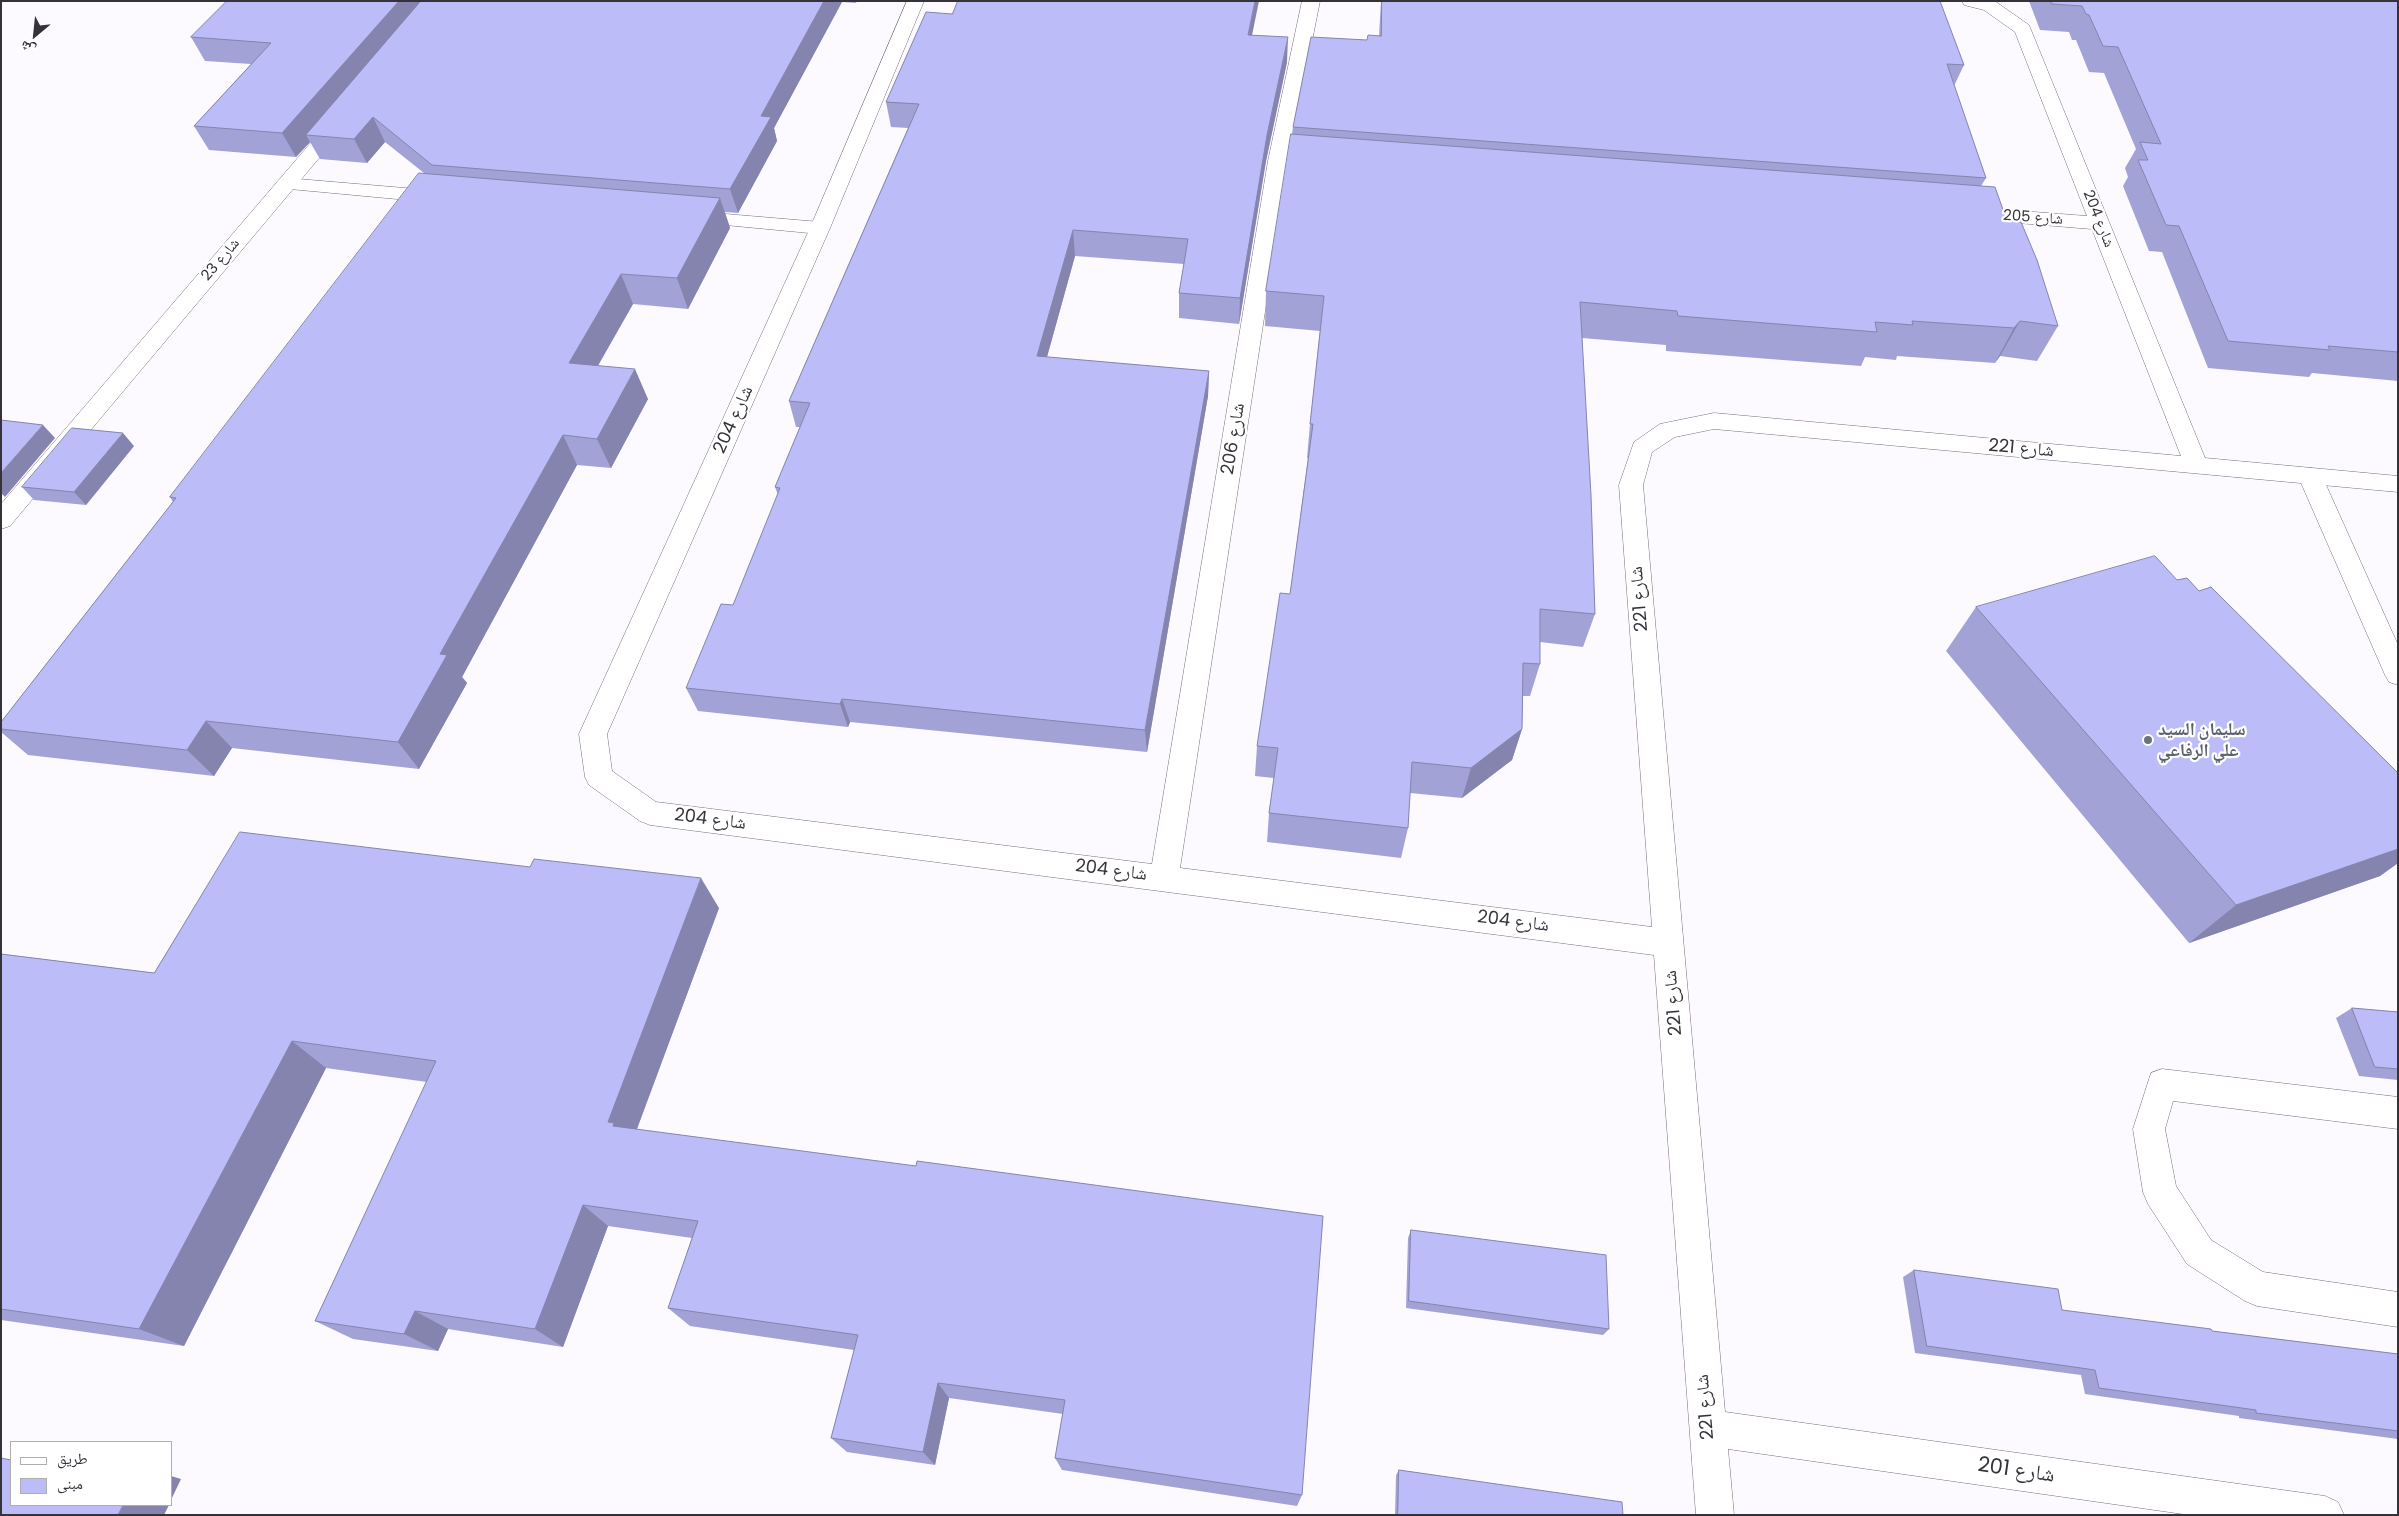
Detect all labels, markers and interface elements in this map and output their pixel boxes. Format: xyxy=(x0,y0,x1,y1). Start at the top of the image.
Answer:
north arrow xyxy=(10,10,60,60)
text: ش xyxy=(17,36,39,61)
street label: شارع 204 xyxy=(2078,188,2118,250)
street label: شارع 205 xyxy=(2002,207,2064,229)
street label: شارع 23 xyxy=(198,235,244,285)
street label: شارع 204 xyxy=(709,383,759,457)
street label: شارع 206 xyxy=(1218,402,1250,476)
street label: شارع 221 xyxy=(1987,435,2055,463)
street label: شارع 221 xyxy=(1626,565,1654,633)
place label: سليمان السيد علي الرفاعي xyxy=(2158,719,2246,762)
marker: سليمان السيد علي الرفاعي xyxy=(2142,734,2154,746)
street label: شارع 204 xyxy=(673,805,747,835)
street label: شارع 204 xyxy=(1074,856,1148,886)
street label: شارع 204 xyxy=(1476,907,1550,937)
street label: شارع 221 xyxy=(1660,969,1688,1037)
street label: شارع 221 xyxy=(1692,1373,1720,1441)
legend xyxy=(10,1441,172,1506)
text: طريق xyxy=(57,1448,88,1469)
street label: شارع 201 xyxy=(1976,1453,2056,1489)
text: مبنى xyxy=(57,1473,83,1494)

